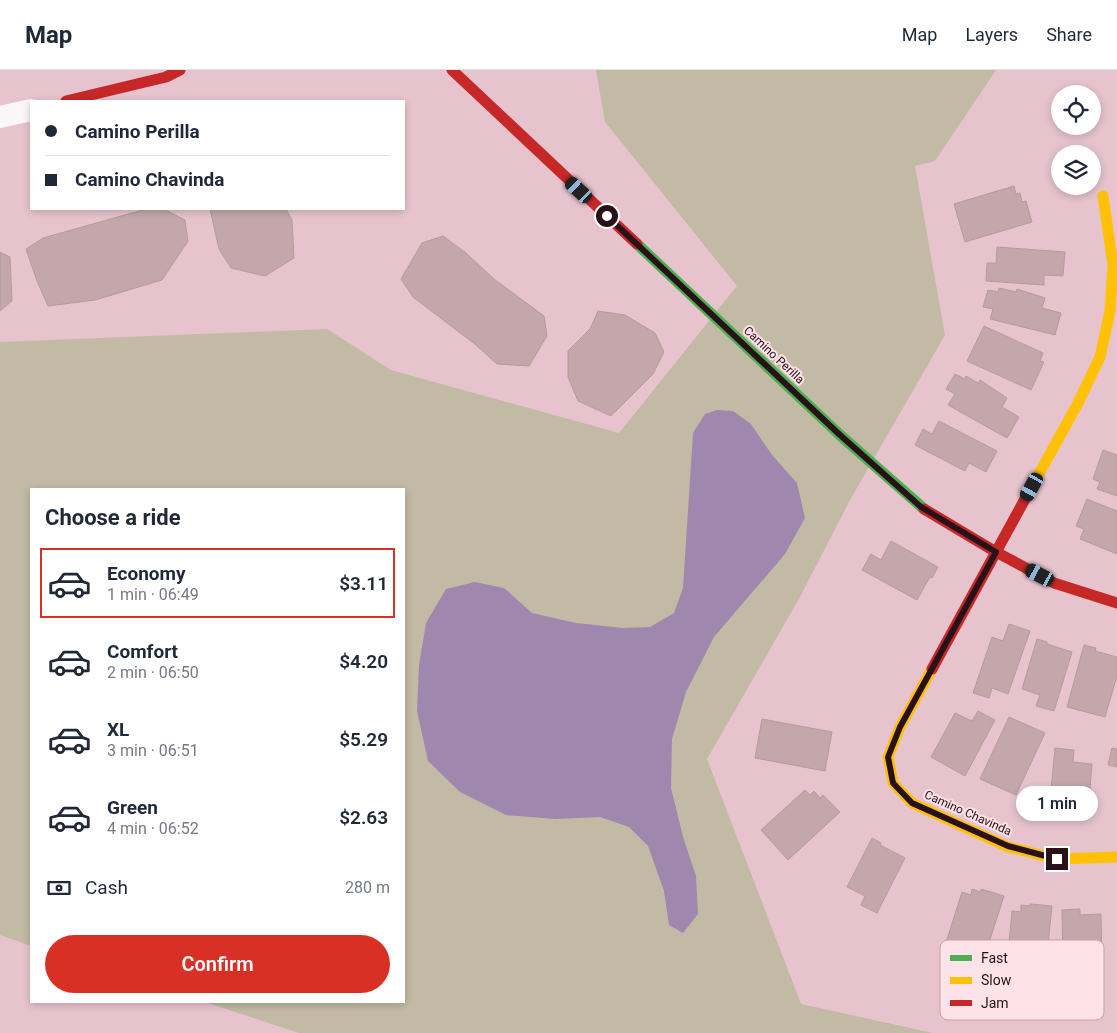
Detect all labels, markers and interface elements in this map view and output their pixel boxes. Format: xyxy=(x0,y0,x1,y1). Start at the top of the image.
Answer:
text: Map xyxy=(25,21,72,49)
text: Map xyxy=(902,24,937,45)
text: Layers xyxy=(965,24,1018,45)
text: Share xyxy=(1046,24,1092,45)
map controls xyxy=(1051,85,1101,195)
button: locate xyxy=(1051,85,1101,135)
text: Camino Perilla xyxy=(75,120,200,143)
button: layers xyxy=(1051,145,1101,195)
text: Camino Chavinda xyxy=(75,168,224,191)
car xyxy=(562,174,595,206)
route start xyxy=(596,205,618,227)
street label: Camino Perilla xyxy=(741,323,807,387)
car xyxy=(1018,470,1045,504)
text: Choose a ride xyxy=(45,505,181,530)
icon: car xyxy=(47,561,92,606)
car xyxy=(1023,561,1056,589)
text: Economy xyxy=(107,562,186,585)
text: $3.11 xyxy=(339,572,388,595)
text: 1 min · 06:49 xyxy=(107,585,199,604)
icon: car xyxy=(47,639,92,684)
text: Comfort xyxy=(107,640,178,663)
text: $4.20 xyxy=(339,650,388,673)
text: 2 min · 06:50 xyxy=(107,663,199,682)
icon: car xyxy=(47,717,92,762)
text: XL xyxy=(107,718,129,741)
text: $5.29 xyxy=(339,728,388,751)
text: 3 min · 06:51 xyxy=(107,741,199,760)
callout: 1 min xyxy=(1016,786,1098,822)
street label: Camino Chavinda xyxy=(922,788,1014,838)
text: 1 min xyxy=(1037,794,1077,813)
icon: car xyxy=(47,795,92,840)
text: Green xyxy=(107,796,158,819)
text: $2.63 xyxy=(339,806,388,829)
text: 4 min · 06:52 xyxy=(107,819,199,838)
route end xyxy=(1046,848,1068,870)
icon: cash xyxy=(45,874,73,902)
text: Cash xyxy=(85,876,128,899)
text: 280 m xyxy=(345,878,390,897)
button: Confirm xyxy=(45,935,390,993)
legend xyxy=(940,940,1104,1020)
text: Fast xyxy=(981,950,1008,966)
text: Slow xyxy=(981,972,1012,988)
text: Jam xyxy=(981,995,1009,1011)

